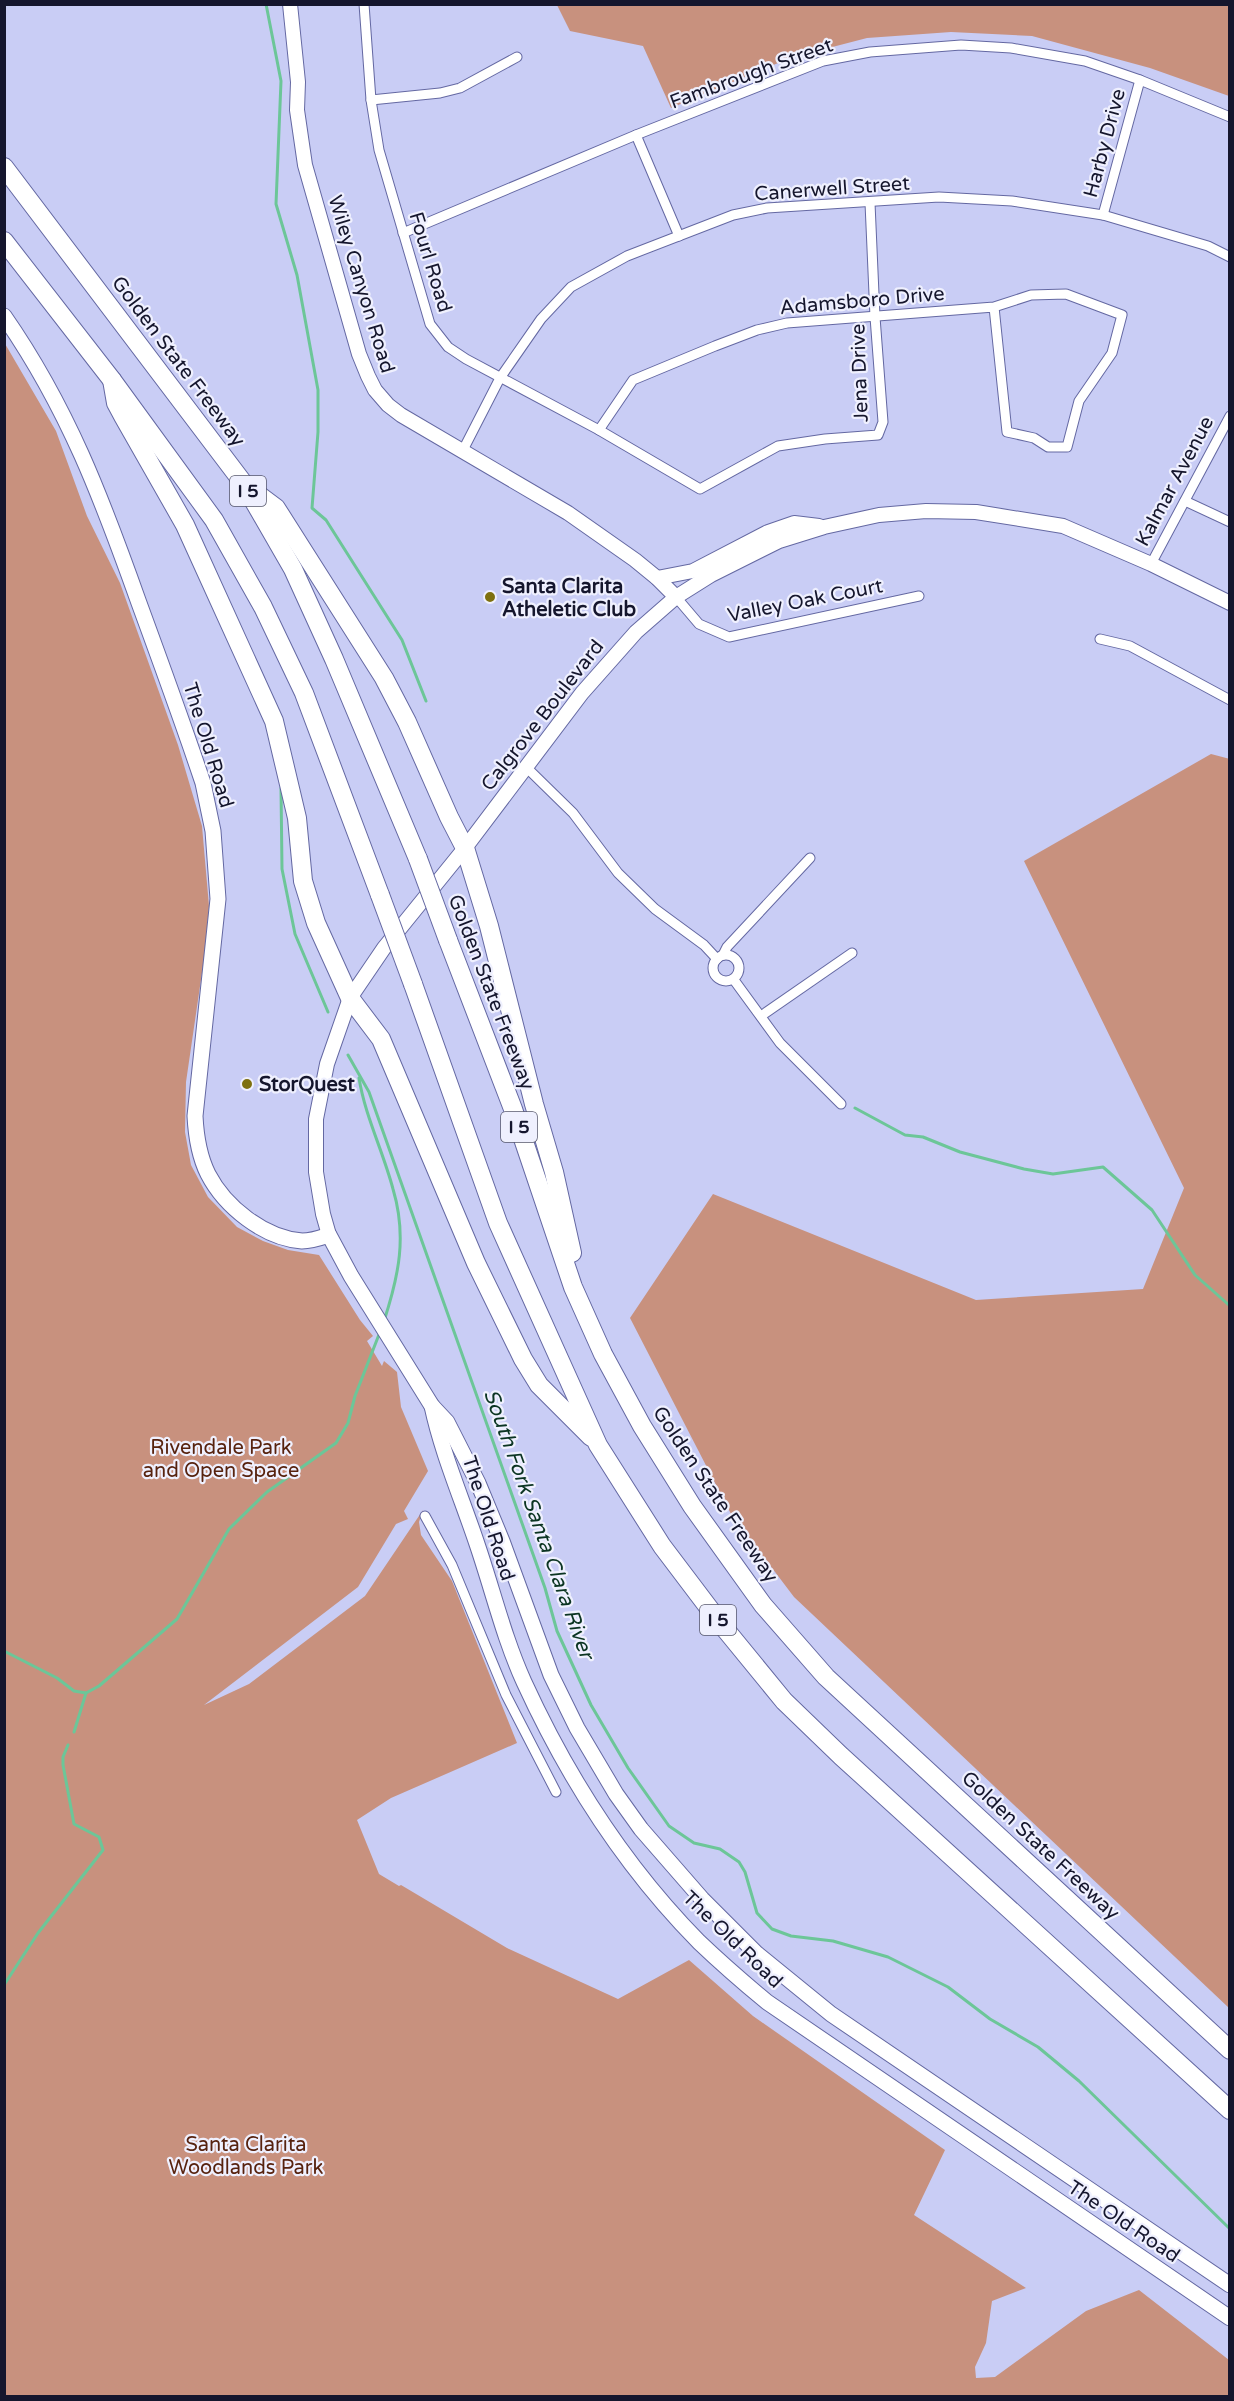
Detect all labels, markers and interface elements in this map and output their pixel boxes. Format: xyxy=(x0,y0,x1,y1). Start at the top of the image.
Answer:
street label: Fambrough Street xyxy=(667,33,836,115)
street label: Harby Drive xyxy=(1079,86,1131,200)
street label: Canerwell Street xyxy=(754,172,911,206)
street label: Wiley Canyon Road xyxy=(323,192,400,376)
street label: Fourl Road xyxy=(403,209,457,315)
street label: Golden State Freeway xyxy=(106,272,250,452)
street label: Adamsboro Drive xyxy=(779,282,945,320)
street label: Jena Drive xyxy=(846,323,874,423)
street label: Kalmar Avenue xyxy=(1131,412,1219,551)
road number: I 5 xyxy=(230,476,266,506)
street label: Valley Oak Court xyxy=(725,574,885,628)
place label: Santa Clarita Atheletic Club xyxy=(502,575,636,622)
marker: Santa Clarita Atheletic Club xyxy=(483,590,497,604)
street label: Calgrove Boulevard xyxy=(476,635,609,796)
street label: The Old Road xyxy=(178,680,239,811)
street label: Golden State Freeway xyxy=(443,891,539,1094)
place label: StorQuest xyxy=(259,1073,355,1097)
marker: StorQuest xyxy=(240,1077,254,1091)
road number: I 5 xyxy=(501,1112,537,1142)
water label: South Fork Santa Clara River xyxy=(478,1386,600,1665)
street label: Golden State Freeway xyxy=(647,1402,783,1587)
park label: Rivendale Park and Open Space xyxy=(143,1436,299,1483)
street label: The Old Road xyxy=(457,1453,520,1584)
road number: I 5 xyxy=(700,1605,736,1635)
street label: Golden State Freeway xyxy=(956,1766,1124,1925)
street label: The Old Road xyxy=(677,1886,787,1993)
park label: Santa Clarita Woodlands Park xyxy=(169,2133,323,2180)
street label: The Old Road xyxy=(1063,2176,1184,2268)

